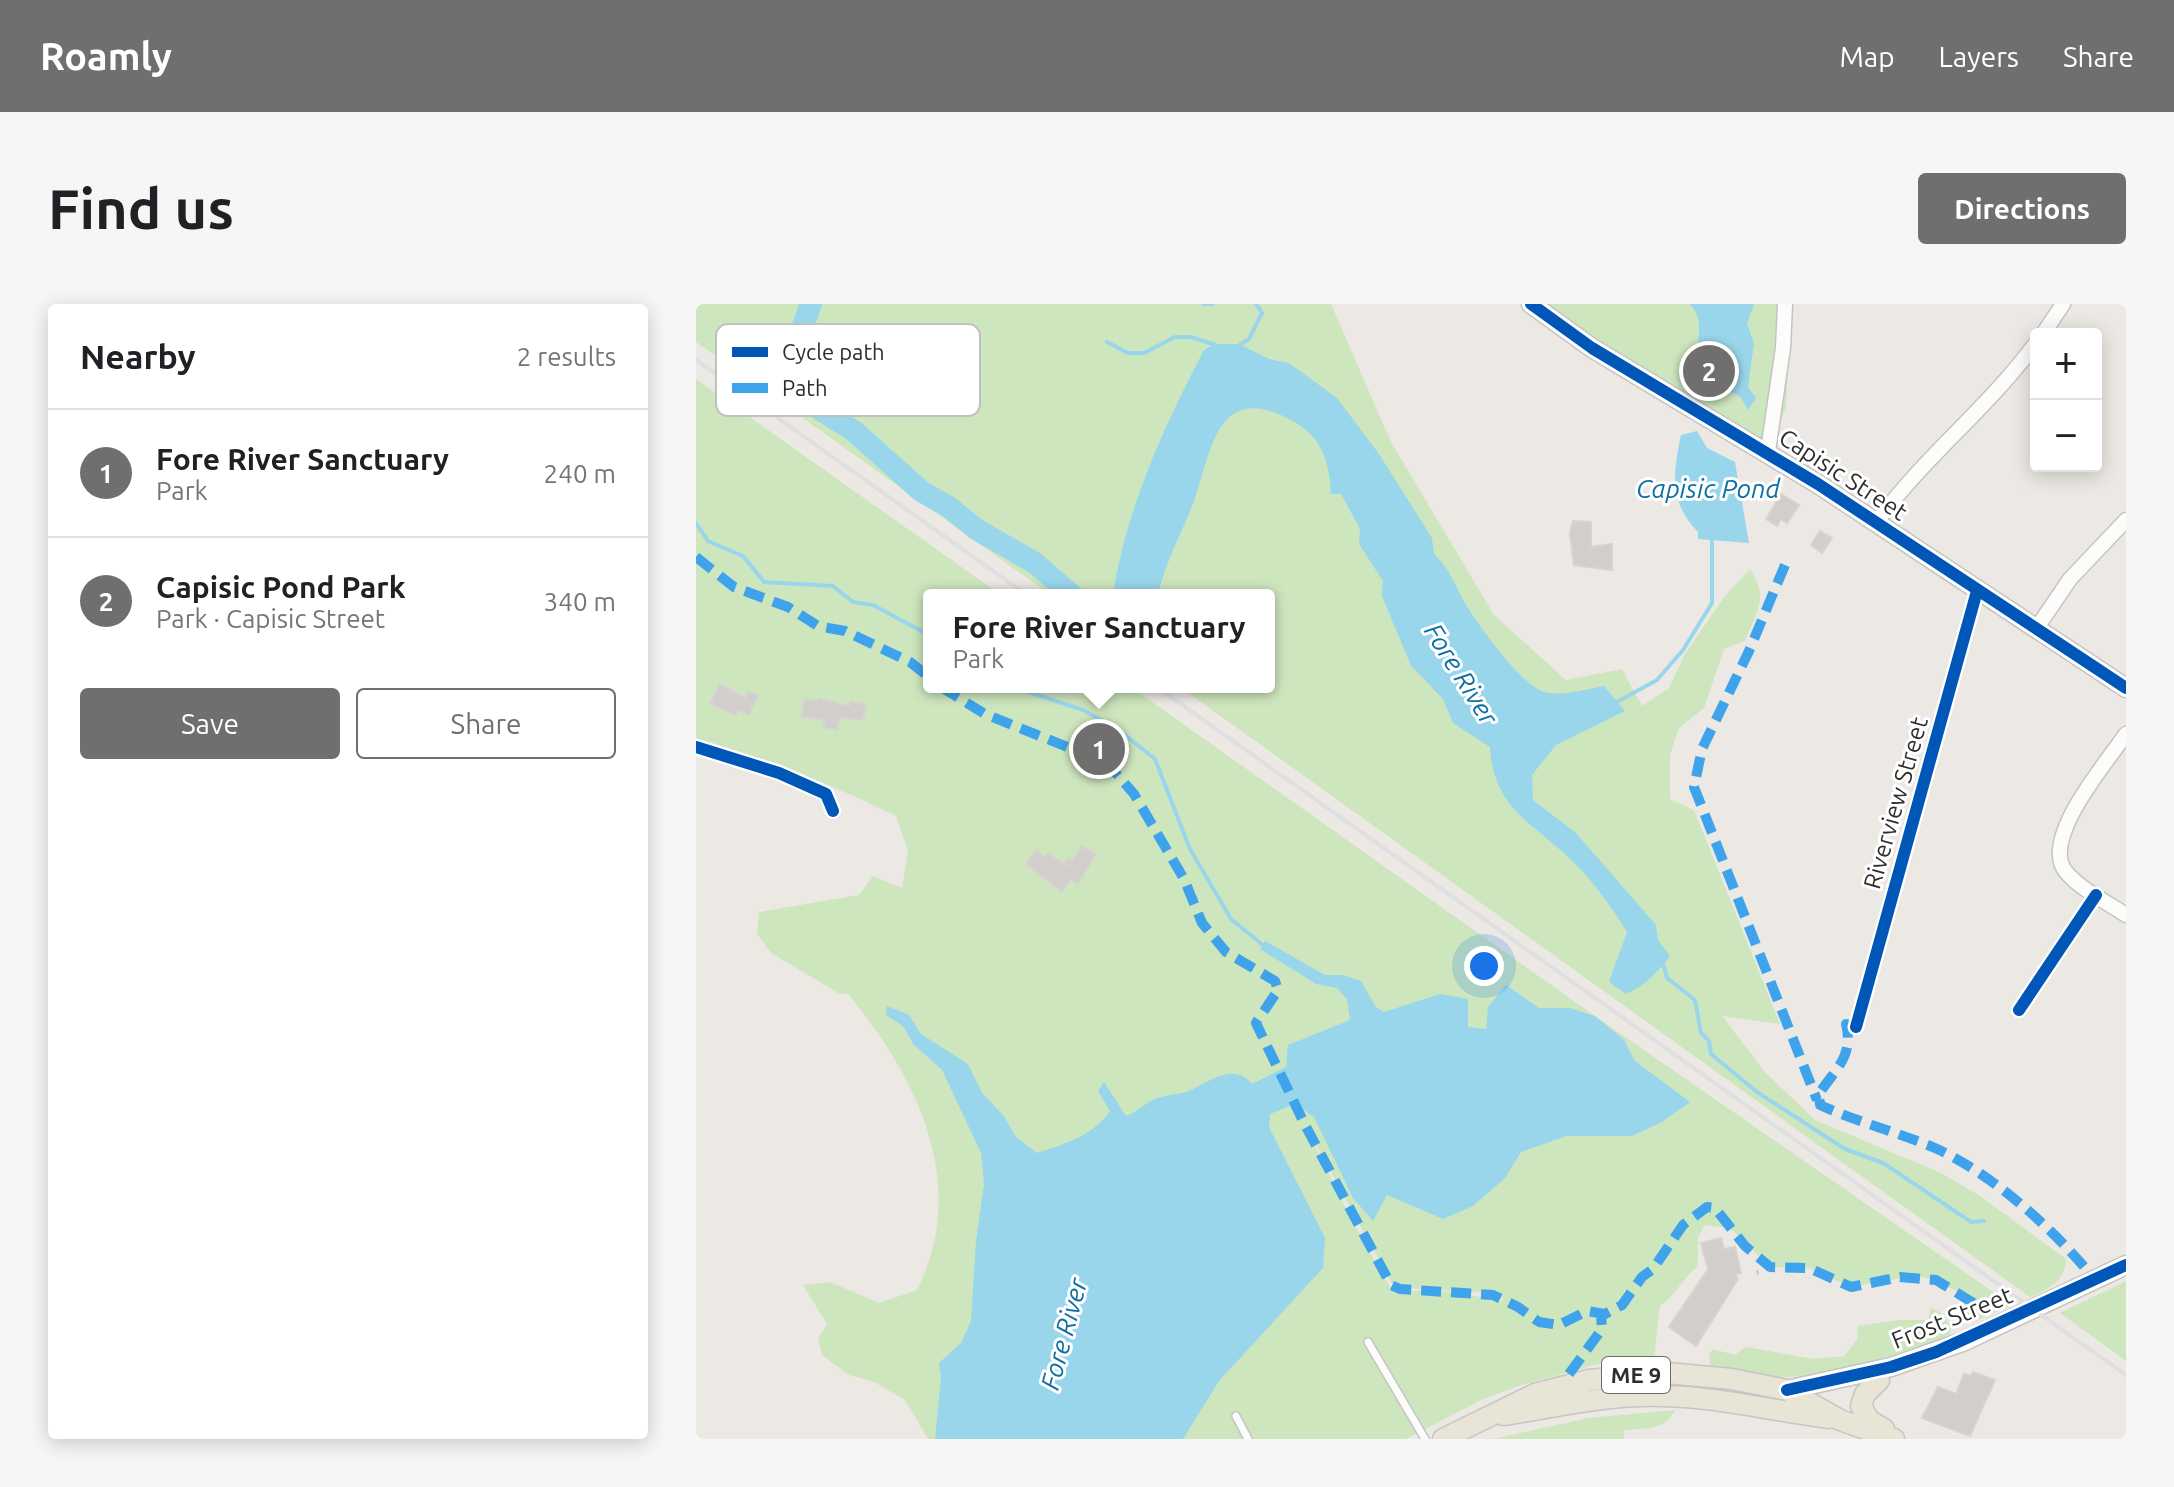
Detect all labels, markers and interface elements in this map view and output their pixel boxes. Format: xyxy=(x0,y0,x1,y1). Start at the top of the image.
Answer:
text: Roamly xyxy=(40,35,172,77)
text: Map xyxy=(1839,41,1895,72)
text: Layers xyxy=(1939,41,2019,72)
text: Share xyxy=(2063,41,2134,72)
button: Directions xyxy=(1918,173,2126,244)
text: Find us xyxy=(48,177,234,240)
legend xyxy=(716,324,980,416)
map controls xyxy=(2030,328,2102,472)
button: + xyxy=(2030,328,2102,400)
text: Nearby xyxy=(80,337,195,375)
text: Cycle path xyxy=(782,339,885,364)
pin: 2 xyxy=(1683,341,1735,401)
text: 2 results xyxy=(517,342,616,371)
text: Path xyxy=(782,375,827,400)
button: − xyxy=(2030,400,2102,472)
street label: Capisic Street xyxy=(1774,423,1913,526)
text: Fore River Sanctuary xyxy=(156,442,449,476)
text: 1 xyxy=(99,459,113,488)
text: 240 m xyxy=(544,459,616,488)
water label: Capisic Pond xyxy=(1636,474,1781,503)
text: Park xyxy=(156,476,208,505)
text: Capisic Pond Park xyxy=(156,570,406,604)
text: 2 xyxy=(99,587,113,616)
text: 340 m xyxy=(544,587,616,616)
popup xyxy=(923,589,1275,693)
text: Park · Capisic Street xyxy=(156,604,385,633)
text: Fore River Sanctuary xyxy=(952,610,1246,644)
water label: Fore River xyxy=(1419,618,1504,731)
text: Park xyxy=(952,644,1004,673)
button: Save xyxy=(80,688,340,759)
button: Share xyxy=(356,688,616,759)
street label: Riverview Street xyxy=(1858,713,1933,892)
pin: 1 xyxy=(1073,719,1125,779)
your location xyxy=(1464,946,1504,986)
water label: Fore River xyxy=(1035,1274,1093,1393)
street label: Frost Street xyxy=(1888,1281,2017,1354)
road number: ME 9 xyxy=(1602,1357,1670,1393)

